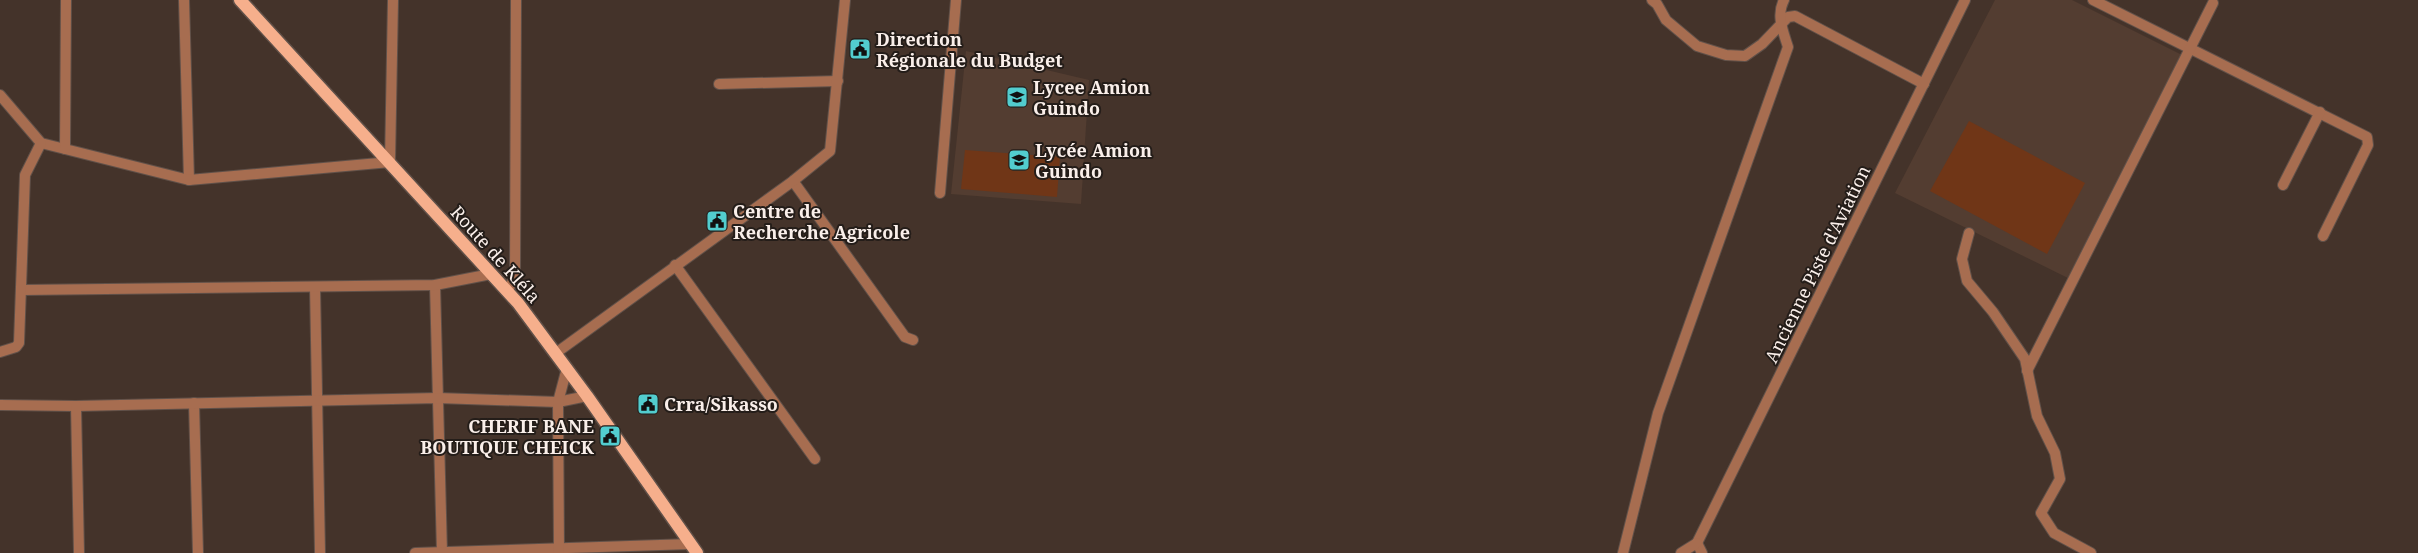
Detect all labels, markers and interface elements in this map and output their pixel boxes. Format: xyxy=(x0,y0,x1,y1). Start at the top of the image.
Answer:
place label: Direction Régionale du Budget xyxy=(876,27,1063,72)
public building icon: Direction Régionale du Budget xyxy=(848,37,872,61)
place label: Lycee Amion Guindo xyxy=(1033,75,1150,120)
school or university icon: Lycee Amion Guindo xyxy=(1005,85,1029,109)
place label: Lycée Amion Guindo xyxy=(1035,138,1152,183)
school or university icon: Lycée Amion Guindo xyxy=(1007,148,1031,172)
street label: Ancienne Piste d'Aviation xyxy=(1759,161,1876,367)
place label: Centre de Recherche Agricole xyxy=(733,199,910,244)
street label: Route de Kléla xyxy=(446,200,546,308)
public building icon: Centre de Recherche Agricole xyxy=(705,209,729,233)
public building icon: Crra/Sikasso xyxy=(636,392,660,416)
place label: Crra/Sikasso xyxy=(664,392,778,416)
place label: CHERIF BANE BOUTIQUE CHEICK xyxy=(420,414,595,459)
public building icon: CHERIF BANE BOUTIQUE CHEICK xyxy=(598,424,622,448)

